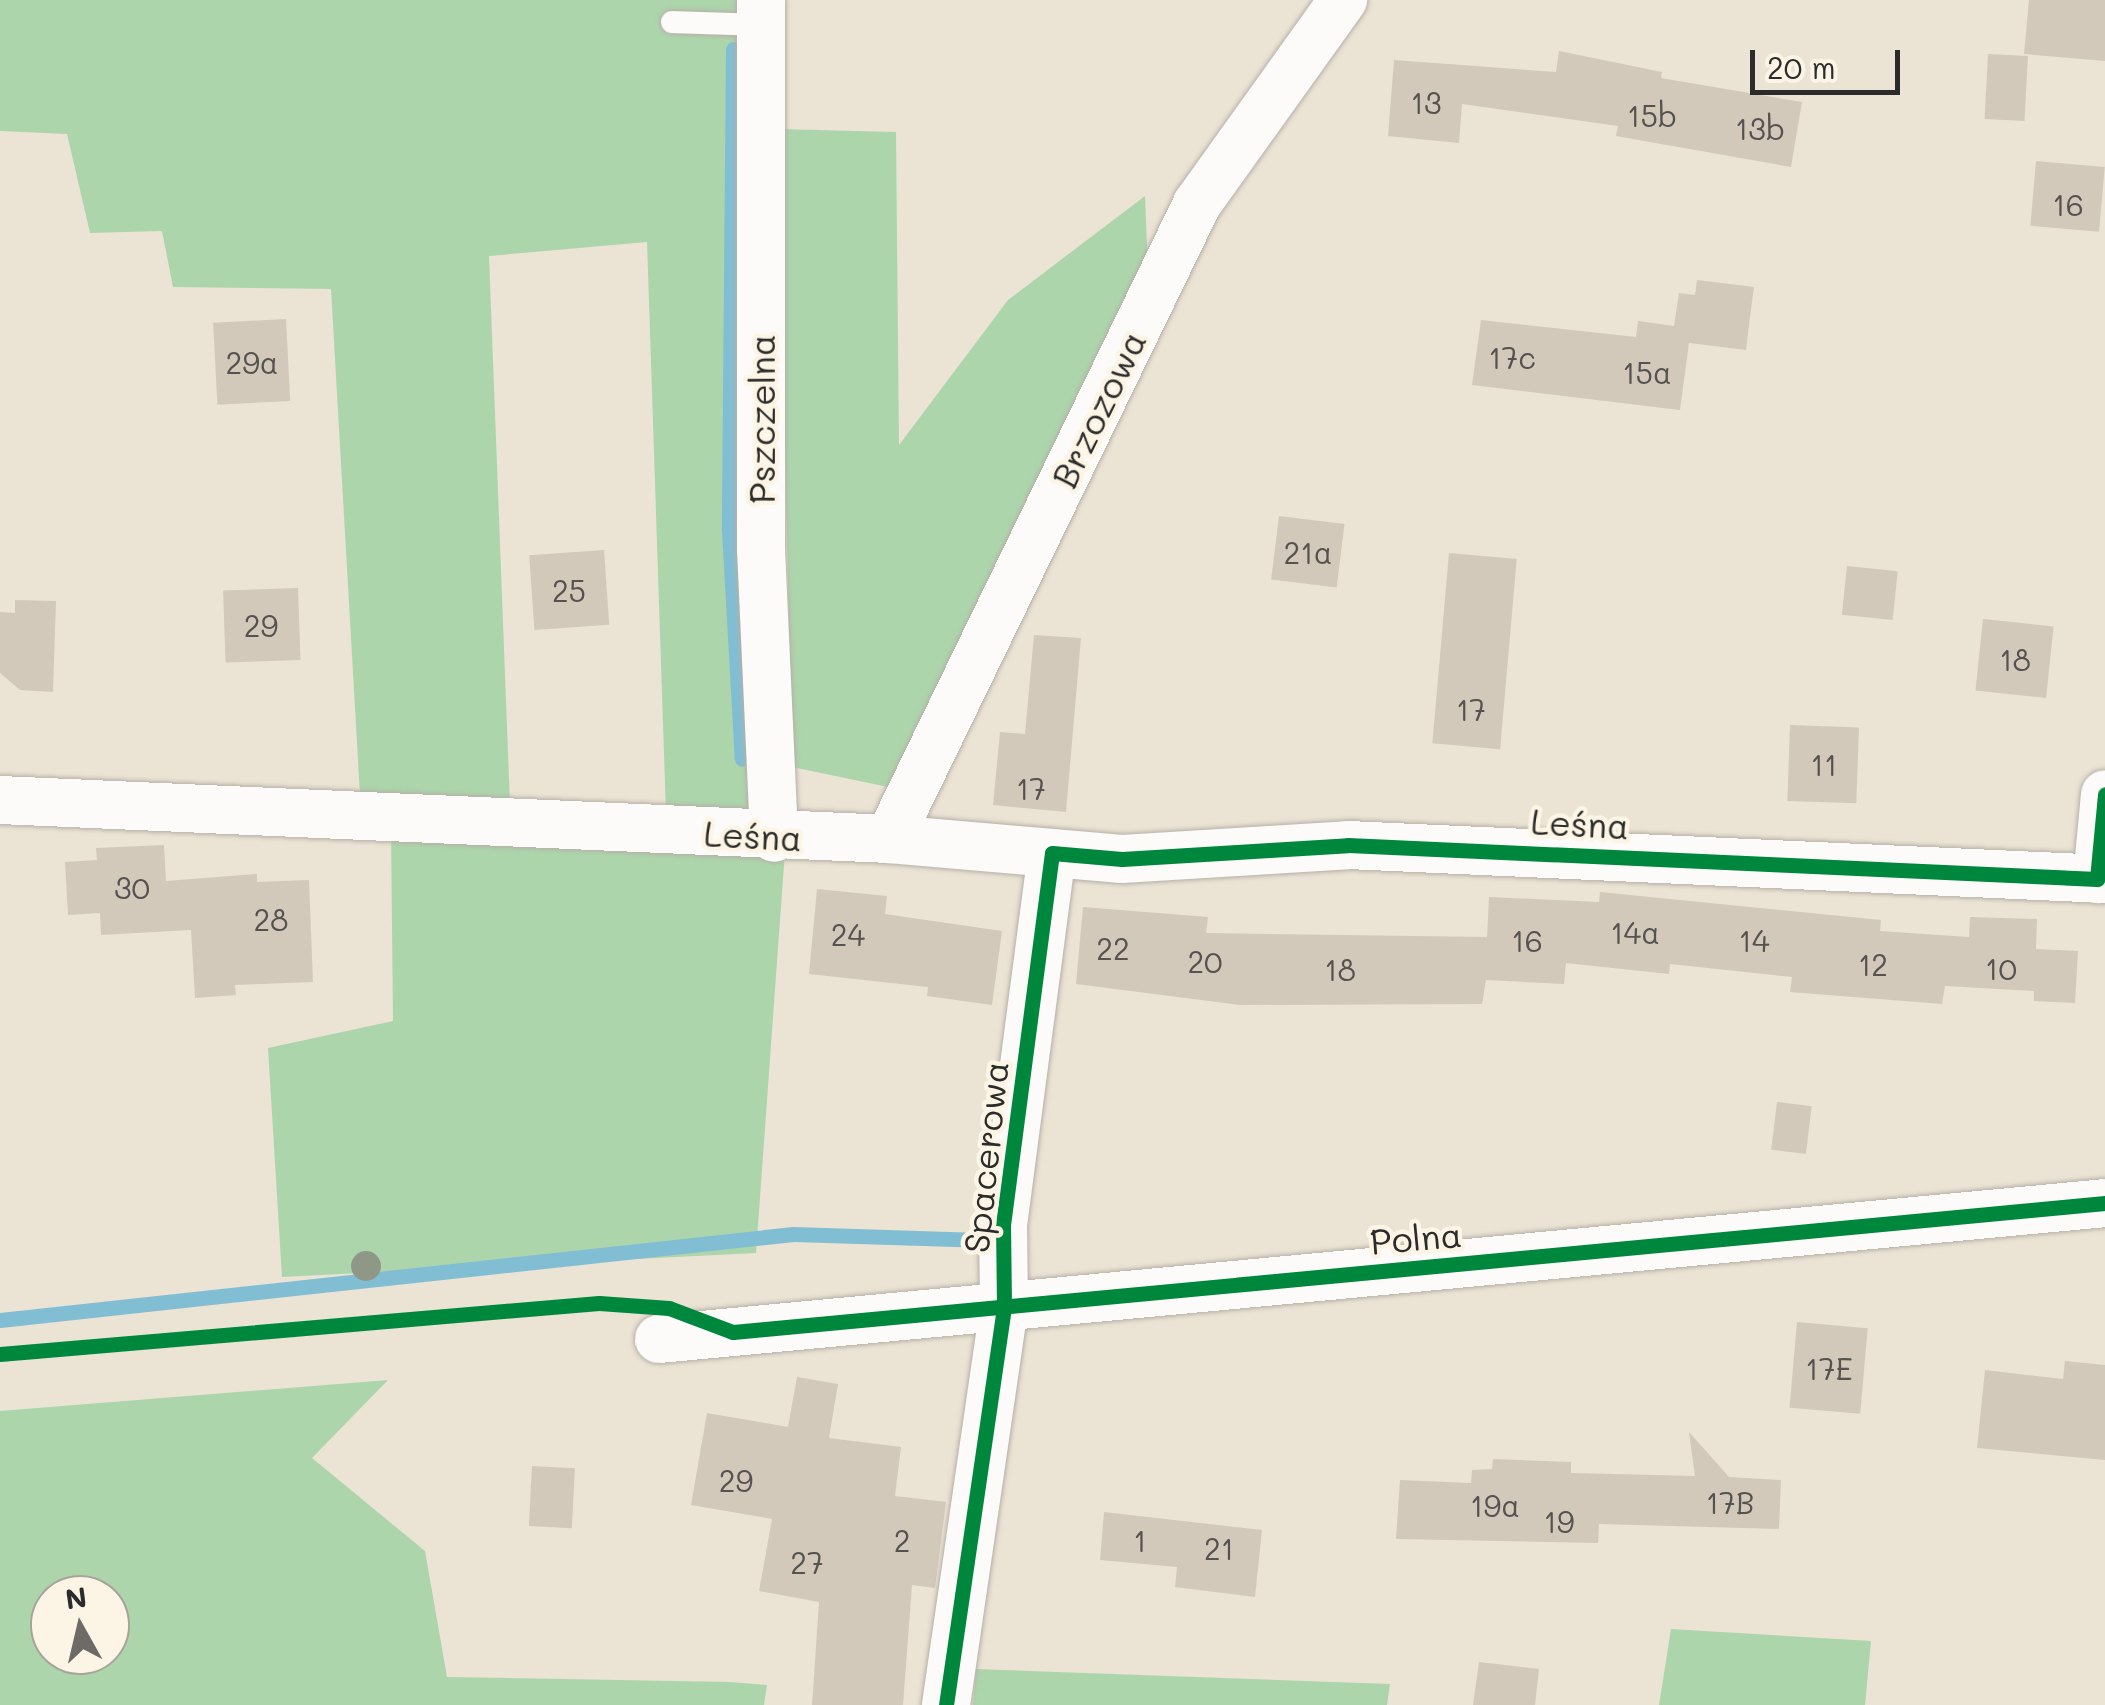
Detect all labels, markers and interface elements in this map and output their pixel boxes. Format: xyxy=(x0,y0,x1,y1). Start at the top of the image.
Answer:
scale bar xyxy=(1755,30,1905,92)
text: 20 m xyxy=(1767,47,1836,87)
house number: 13 xyxy=(1411,84,1441,120)
house number: 15b xyxy=(1627,97,1677,133)
house number: 13b xyxy=(1735,110,1785,146)
house number: 16 xyxy=(2052,186,2084,222)
street label: Brzozowa xyxy=(1042,324,1154,494)
street label: Pszczelna xyxy=(740,334,782,504)
house number: 17c xyxy=(1488,339,1536,375)
house number: 29a xyxy=(225,344,279,380)
house number: 15a xyxy=(1622,354,1672,390)
house number: 21a xyxy=(1284,534,1332,570)
house number: 25 xyxy=(552,572,586,608)
house number: 29 xyxy=(244,607,278,643)
house number: 18 xyxy=(1999,641,2031,677)
house number: 17 xyxy=(1456,691,1486,727)
house number: 11 xyxy=(1811,746,1837,782)
house number: 17 xyxy=(1016,770,1046,806)
street label: Leśna xyxy=(1530,799,1630,847)
street label: Leśna xyxy=(703,811,803,859)
house number: 30 xyxy=(114,869,150,905)
house number: 28 xyxy=(254,901,288,937)
house number: 14a xyxy=(1610,914,1660,950)
house number: 24 xyxy=(831,916,865,952)
house number: 16 xyxy=(1511,922,1543,958)
house number: 14 xyxy=(1738,922,1770,958)
house number: 22 xyxy=(1096,930,1130,966)
house number: 20 xyxy=(1187,943,1223,979)
house number: 12 xyxy=(1858,946,1888,982)
house number: 10 xyxy=(1985,950,2017,986)
house number: 18 xyxy=(1324,951,1356,987)
street label: Spacerowa xyxy=(954,1059,1016,1255)
street label: Polna xyxy=(1368,1212,1464,1262)
house number: 17E xyxy=(1805,1350,1853,1386)
house number: 29 xyxy=(719,1462,753,1498)
house number: 17B xyxy=(1706,1484,1754,1520)
house number: 19a xyxy=(1470,1487,1520,1523)
house number: 19 xyxy=(1543,1503,1575,1539)
house number: 2 xyxy=(894,1522,910,1558)
house number: 1 xyxy=(1133,1522,1147,1558)
house number: 21 xyxy=(1204,1530,1234,1566)
house number: 27 xyxy=(790,1544,824,1580)
north arrow xyxy=(30,1575,130,1675)
text: N xyxy=(63,1578,89,1617)

